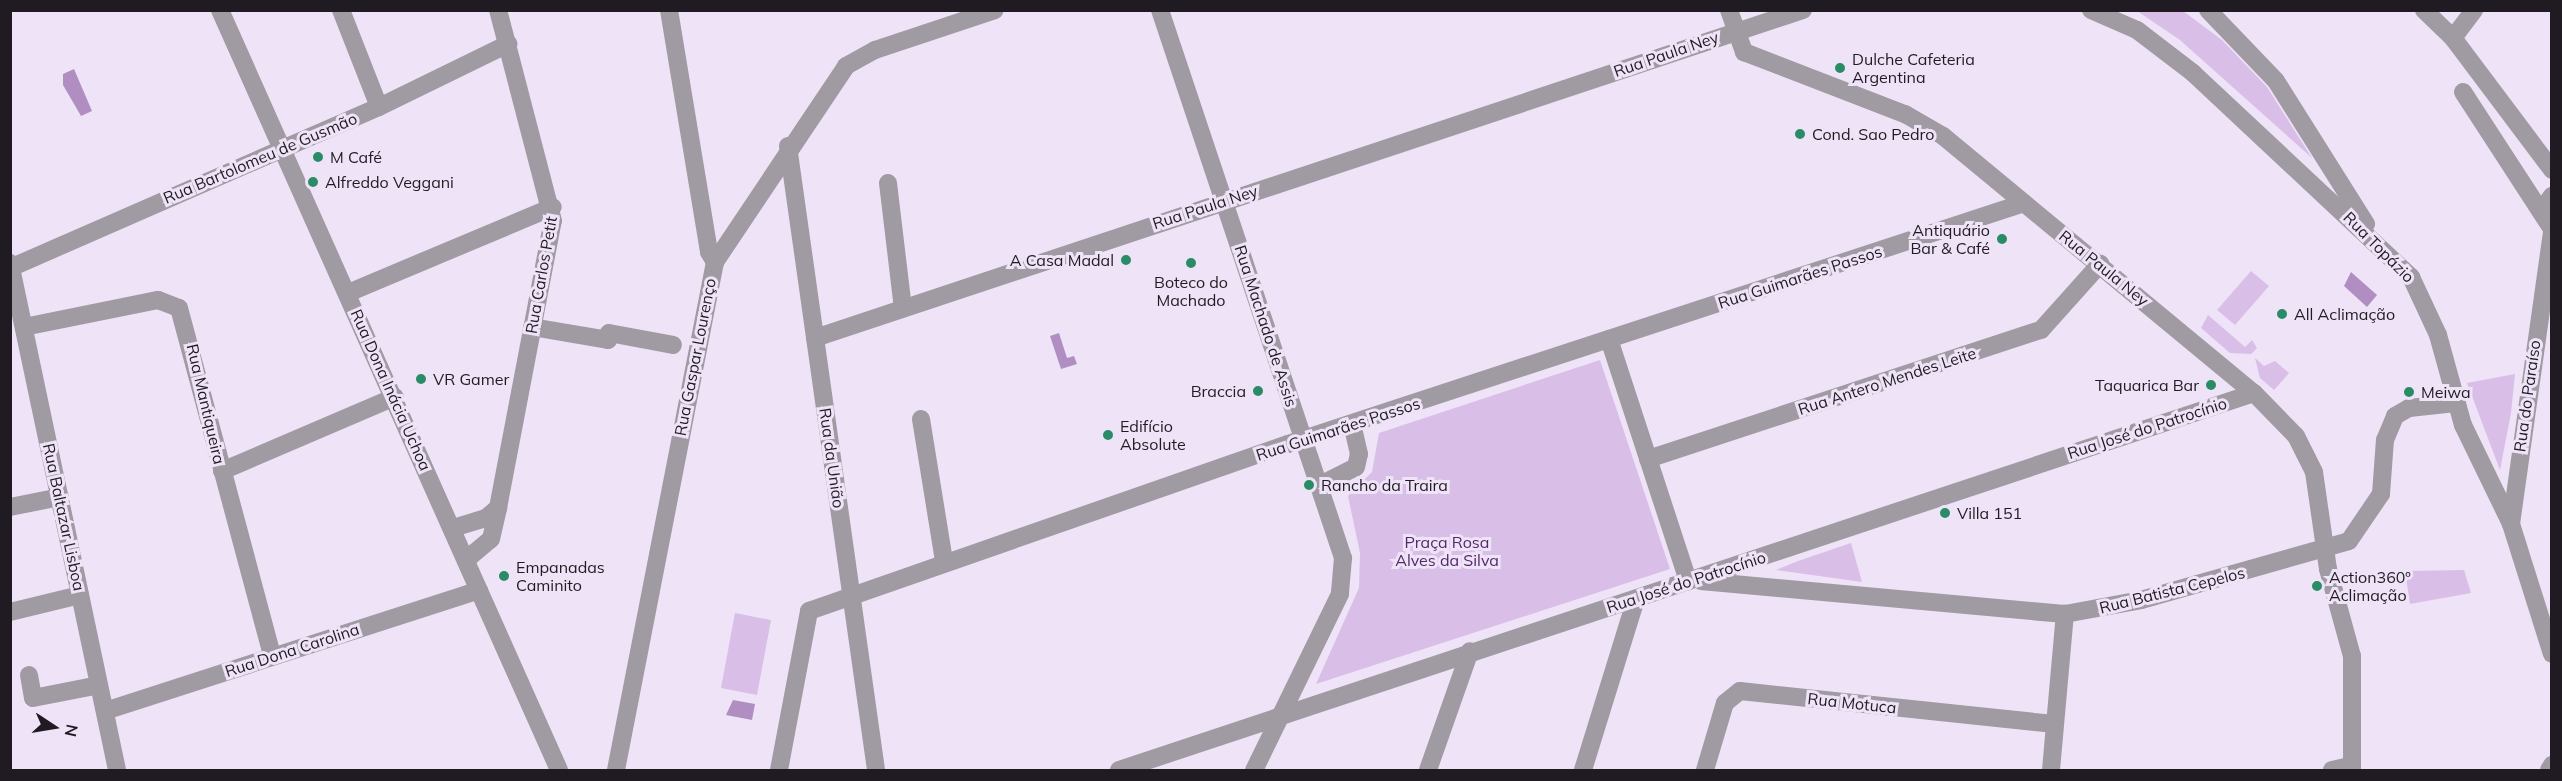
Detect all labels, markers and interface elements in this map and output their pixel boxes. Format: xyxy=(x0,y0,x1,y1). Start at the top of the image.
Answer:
street label: Rua Paula Ney xyxy=(1611,27,1721,81)
place label: Dulche Cafeteria Argentina xyxy=(1852,49,1975,87)
marker: Dulche Cafeteria Argentina xyxy=(1833,61,1847,75)
street label: Rua Bartolomeu de Gusmão xyxy=(160,108,360,208)
place label: Cond. Sao Pedro xyxy=(1812,124,1934,144)
marker: Cond. Sao Pedro xyxy=(1793,127,1807,141)
place label: M Café xyxy=(330,147,382,167)
marker: M Café xyxy=(311,150,325,164)
place label: Alfreddo Veggani xyxy=(325,172,454,192)
marker: Alfreddo Veggani xyxy=(306,175,320,189)
street label: Rua Paula Ney xyxy=(1150,181,1260,233)
street label: Rua Topázio xyxy=(2340,208,2418,286)
street label: Rua Carlos Petit xyxy=(521,215,561,335)
place label: Antiquário Bar & Café xyxy=(1910,220,1990,258)
street label: Rua Paula Ney xyxy=(2055,226,2153,310)
marker: Antiquário Bar & Café xyxy=(1995,232,2009,246)
street label: Rua Guimarães Passos xyxy=(1716,241,1884,313)
street label: Rua Machado de Assis xyxy=(1231,243,1301,409)
place label: A Casa Madal xyxy=(1010,250,1114,270)
marker: A Casa Madal xyxy=(1119,253,1133,267)
marker: Boteco do Machado xyxy=(1184,256,1198,270)
place label: Boteco do Machado xyxy=(1154,272,1228,310)
street label: Rua Gaspar Lourenço xyxy=(670,277,720,437)
place label: All Aclimação xyxy=(2294,304,2395,324)
street label: Rua Dona Inácia Uchoa xyxy=(347,306,435,474)
marker: All Aclimação xyxy=(2275,307,2289,321)
street label: Rua do Paraíso xyxy=(2510,339,2544,453)
street label: Rua Mantiqueira xyxy=(183,342,229,466)
street label: Rua Antero Mendes Leite xyxy=(1796,343,1978,419)
place label: VR Gamer xyxy=(433,369,509,389)
marker: VR Gamer xyxy=(414,372,428,386)
place label: Taquarica Bar xyxy=(2095,375,2199,395)
marker: Taquarica Bar xyxy=(2204,378,2218,392)
place label: Braccia xyxy=(1191,381,1246,401)
place label: Meiwa xyxy=(2421,382,2471,402)
marker: Braccia xyxy=(1251,384,1265,398)
marker: Meiwa xyxy=(2402,385,2416,399)
street label: Rua Guimarães Passos xyxy=(1254,393,1422,465)
street label: Rua José do Patrocínio xyxy=(2065,393,2229,463)
street label: Rua da União xyxy=(815,407,849,509)
place label: Edifício Absolute xyxy=(1120,416,1186,454)
marker: Edifício Absolute xyxy=(1101,428,1115,442)
street label: Rua Baltazar Lisboa xyxy=(39,442,89,592)
place label: Rancho da Traira xyxy=(1321,475,1448,495)
marker: Rancho da Traira xyxy=(1302,478,1316,492)
place label: Villa 151 xyxy=(1957,503,2022,523)
marker: Villa 151 xyxy=(1938,506,1952,520)
park label: Praça Rosa Alves da Silva xyxy=(1395,532,1499,570)
street label: Rua José do Patrocínio xyxy=(1604,547,1768,617)
place label: Empanadas Caminito xyxy=(516,557,605,595)
street label: Rua Batista Cepelos xyxy=(2097,563,2247,617)
place label: Action360º Aclimação xyxy=(2329,567,2411,605)
marker: Empanadas Caminito xyxy=(497,569,511,583)
marker: Action360º Aclimação xyxy=(2310,579,2324,593)
street label: Rua Dona Carolina xyxy=(222,619,362,681)
street label: Rua Motuca xyxy=(1807,689,1897,717)
north arrow xyxy=(24,697,84,757)
text: N xyxy=(61,723,83,739)

